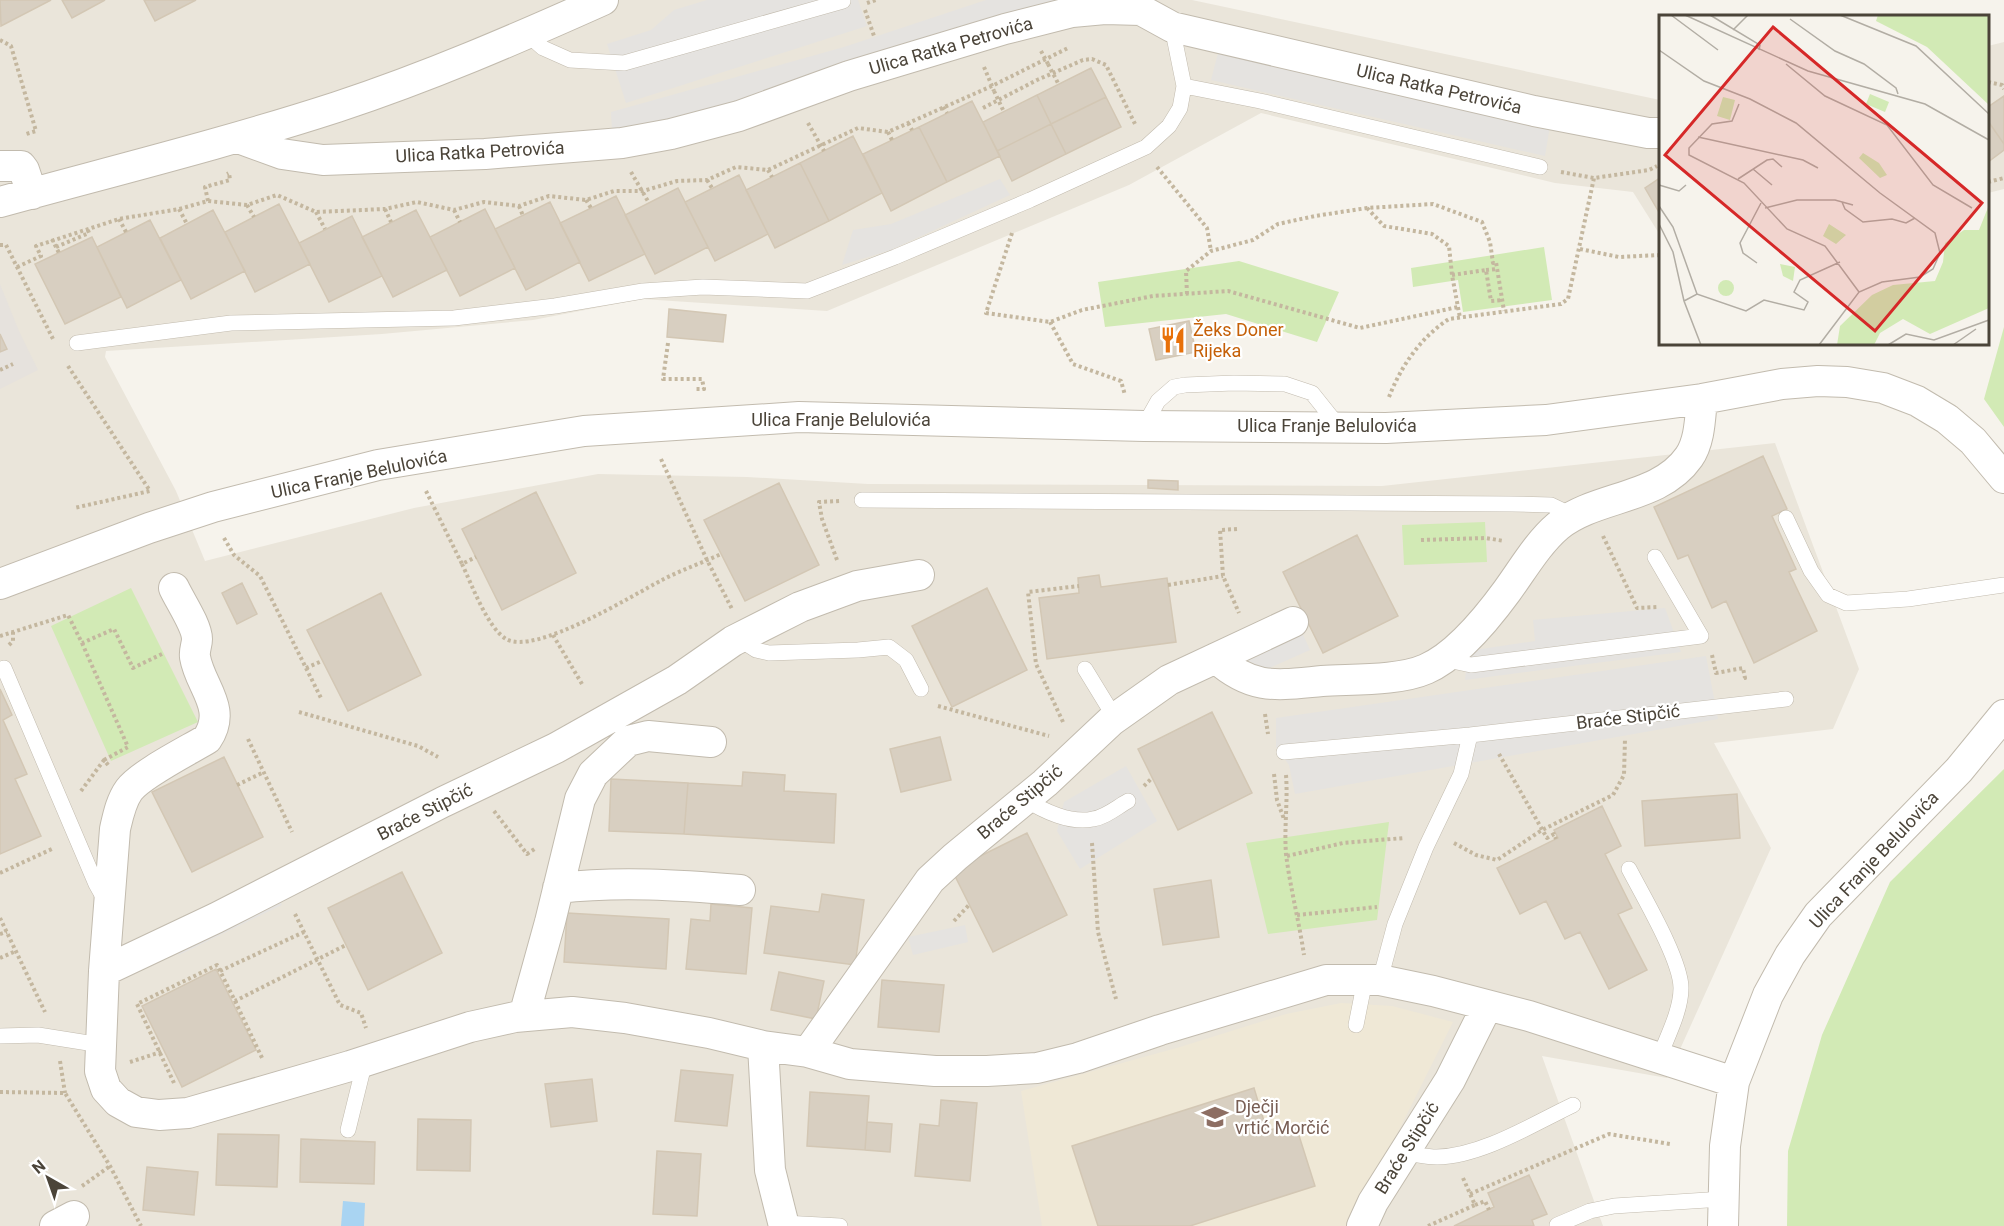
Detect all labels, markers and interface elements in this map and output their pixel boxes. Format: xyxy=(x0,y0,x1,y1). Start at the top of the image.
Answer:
street label: Ulica Ratka Petrovića xyxy=(867,12,1035,79)
inset map xyxy=(1659,15,1989,345)
street label: Ulica Ratka Petrovića xyxy=(1354,59,1524,118)
street label: Ulica Ratka Petrovića xyxy=(395,137,565,166)
place label: Žeks Doner Rijeka xyxy=(1193,319,1284,361)
restaurant icon: Žeks Doner Rijeka xyxy=(1158,325,1188,355)
street label: Ulica Franje Belulovića xyxy=(751,409,931,430)
street label: Ulica Franje Belulovića xyxy=(1237,415,1417,436)
street label: Ulica Franje Belulovića xyxy=(269,445,449,502)
street label: Braće Stipčić xyxy=(1575,700,1681,733)
street label: Braće Stipčić xyxy=(973,760,1066,843)
street label: Braće Stipčić xyxy=(373,778,476,845)
street label: Ulica Franje Belulovića xyxy=(1805,787,1943,932)
place label: Dječji vrtić Morčić xyxy=(1235,1096,1330,1138)
street label: Braće Stipčić xyxy=(1370,1098,1443,1198)
school or university icon: Dječji vrtić Morčić xyxy=(1200,1102,1230,1132)
north arrow xyxy=(18,1148,78,1208)
text: N xyxy=(28,1156,49,1178)

